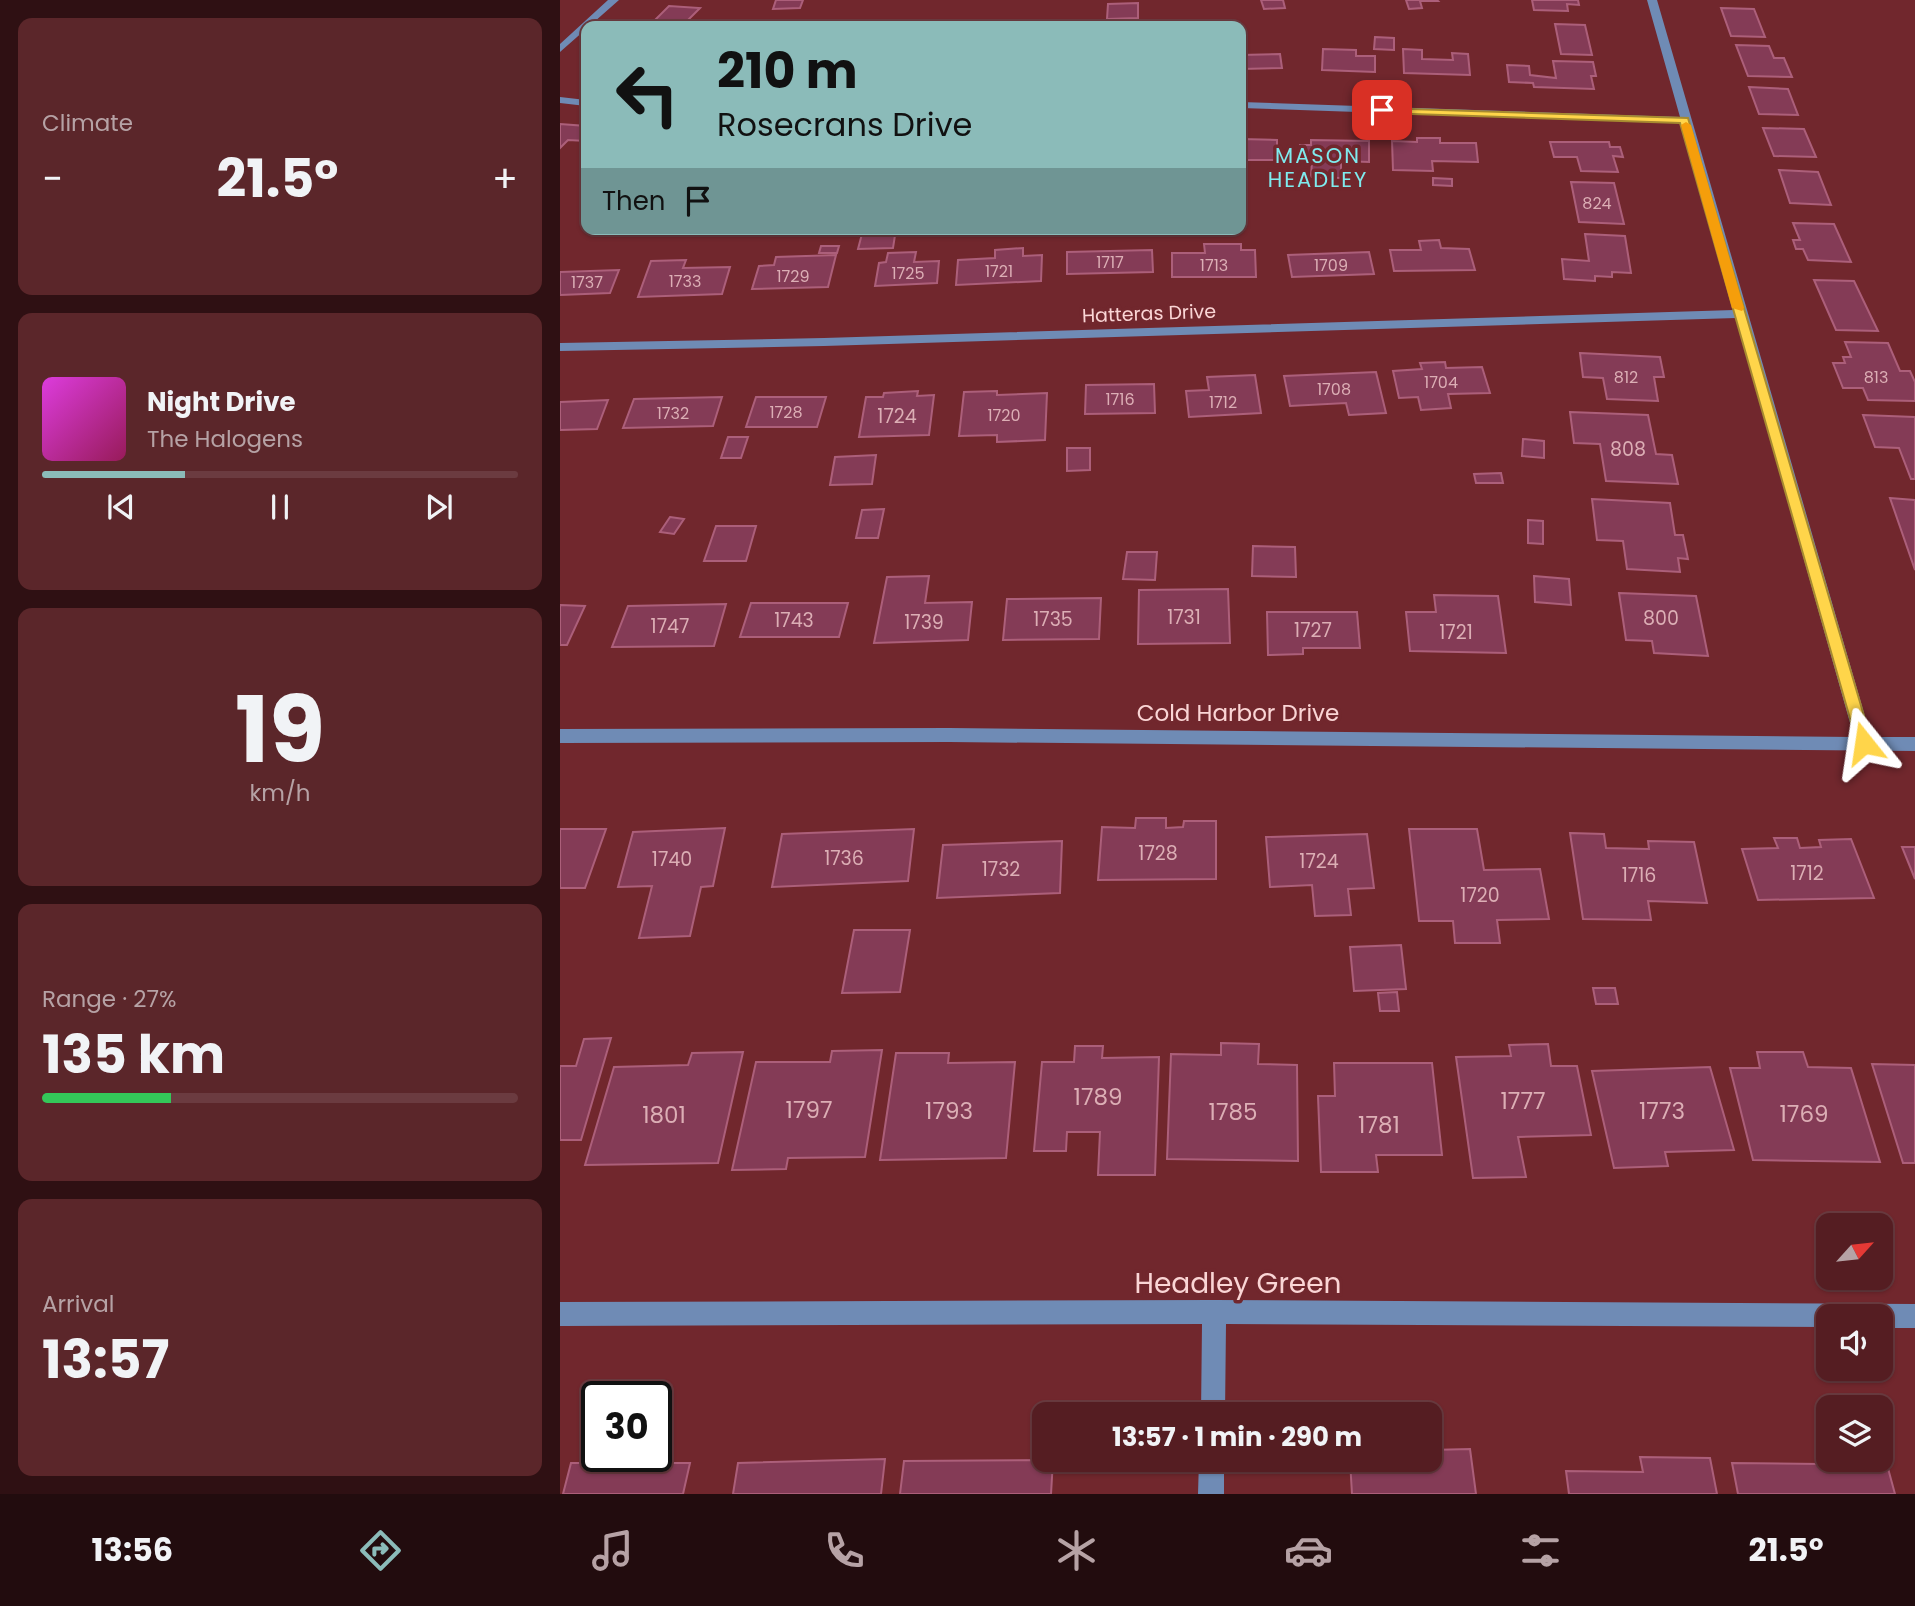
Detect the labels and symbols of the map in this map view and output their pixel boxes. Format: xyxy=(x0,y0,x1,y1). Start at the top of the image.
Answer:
pin xyxy=(1352,80,1412,140)
district label: MASON HEADLEY xyxy=(1268,141,1368,194)
house number: 824 xyxy=(1582,192,1612,215)
house number: 1717 xyxy=(1096,251,1124,274)
house number: 1713 xyxy=(1200,254,1228,277)
house number: 1709 xyxy=(1314,254,1348,277)
house number: 1721 xyxy=(985,260,1013,283)
house number: 1725 xyxy=(891,262,925,285)
house number: 1729 xyxy=(776,265,810,288)
house number: 1733 xyxy=(669,270,701,293)
house number: 1737 xyxy=(571,271,603,294)
street label: Hatteras Drive xyxy=(1082,298,1217,329)
house number: 812 xyxy=(1614,366,1638,389)
house number: 813 xyxy=(1864,366,1888,389)
house number: 1704 xyxy=(1424,371,1458,394)
house number: 1708 xyxy=(1317,378,1351,401)
house number: 1716 xyxy=(1105,388,1135,411)
house number: 1712 xyxy=(1209,391,1237,414)
house number: 1728 xyxy=(769,401,803,424)
house number: 1732 xyxy=(657,402,689,425)
house number: 1724 xyxy=(877,403,917,430)
house number: 1720 xyxy=(987,404,1021,427)
house number: 808 xyxy=(1610,436,1646,463)
house number: 1731 xyxy=(1167,604,1201,631)
house number: 800 xyxy=(1643,605,1679,632)
house number: 1735 xyxy=(1033,606,1073,633)
house number: 1743 xyxy=(774,607,814,634)
house number: 1739 xyxy=(904,609,944,636)
house number: 1747 xyxy=(651,613,689,640)
house number: 1727 xyxy=(1294,617,1332,644)
house number: 1721 xyxy=(1439,619,1473,646)
street label: Cold Harbor Drive xyxy=(1137,697,1339,729)
position arrow xyxy=(1827,706,1901,780)
house number: 1728 xyxy=(1138,840,1178,867)
house number: 1736 xyxy=(824,845,864,872)
house number: 1740 xyxy=(652,846,692,873)
house number: 1724 xyxy=(1299,848,1339,875)
house number: 1732 xyxy=(982,856,1020,883)
house number: 1712 xyxy=(1790,860,1824,887)
house number: 1716 xyxy=(1622,862,1656,889)
house number: 1720 xyxy=(1460,882,1500,909)
house number: 1789 xyxy=(1074,1081,1122,1113)
house number: 1777 xyxy=(1500,1085,1546,1117)
house number: 1797 xyxy=(786,1094,832,1126)
house number: 1793 xyxy=(925,1095,973,1127)
house number: 1773 xyxy=(1639,1095,1685,1127)
house number: 1785 xyxy=(1209,1096,1257,1128)
house number: 1769 xyxy=(1779,1098,1829,1130)
house number: 1801 xyxy=(642,1099,686,1131)
house number: 1781 xyxy=(1358,1109,1400,1141)
north arrow xyxy=(1816,1213,1894,1290)
street label: Headley Green xyxy=(1135,1264,1341,1303)
speed limit sign: 30 xyxy=(581,1381,672,1472)

